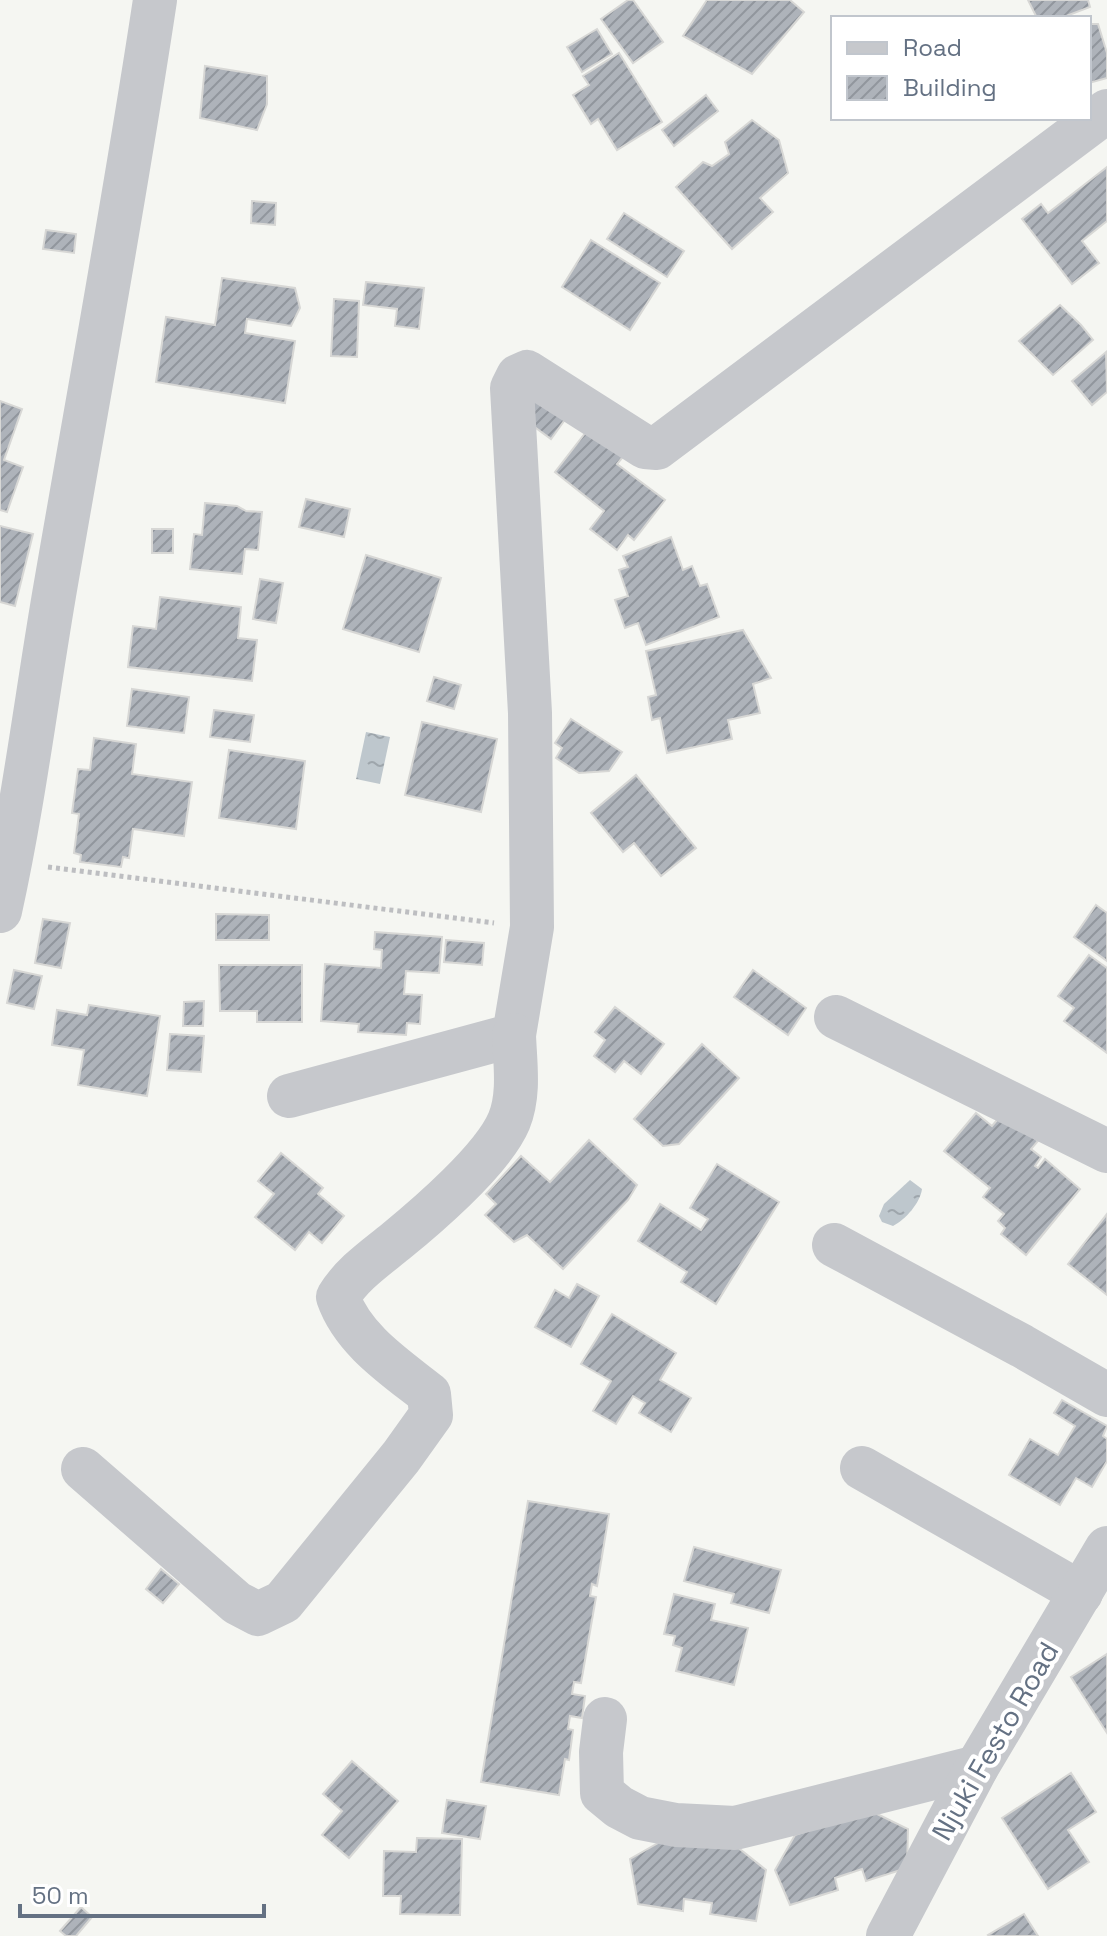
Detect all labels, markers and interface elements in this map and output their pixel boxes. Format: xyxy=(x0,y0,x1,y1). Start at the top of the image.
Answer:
legend xyxy=(831,16,1091,120)
text: Road xyxy=(903,32,962,63)
text: Building xyxy=(903,72,997,103)
street label: Njuki Festo Road xyxy=(924,1635,1066,1847)
scale bar xyxy=(20,1868,264,1918)
text: 50 m xyxy=(32,1880,89,1911)

